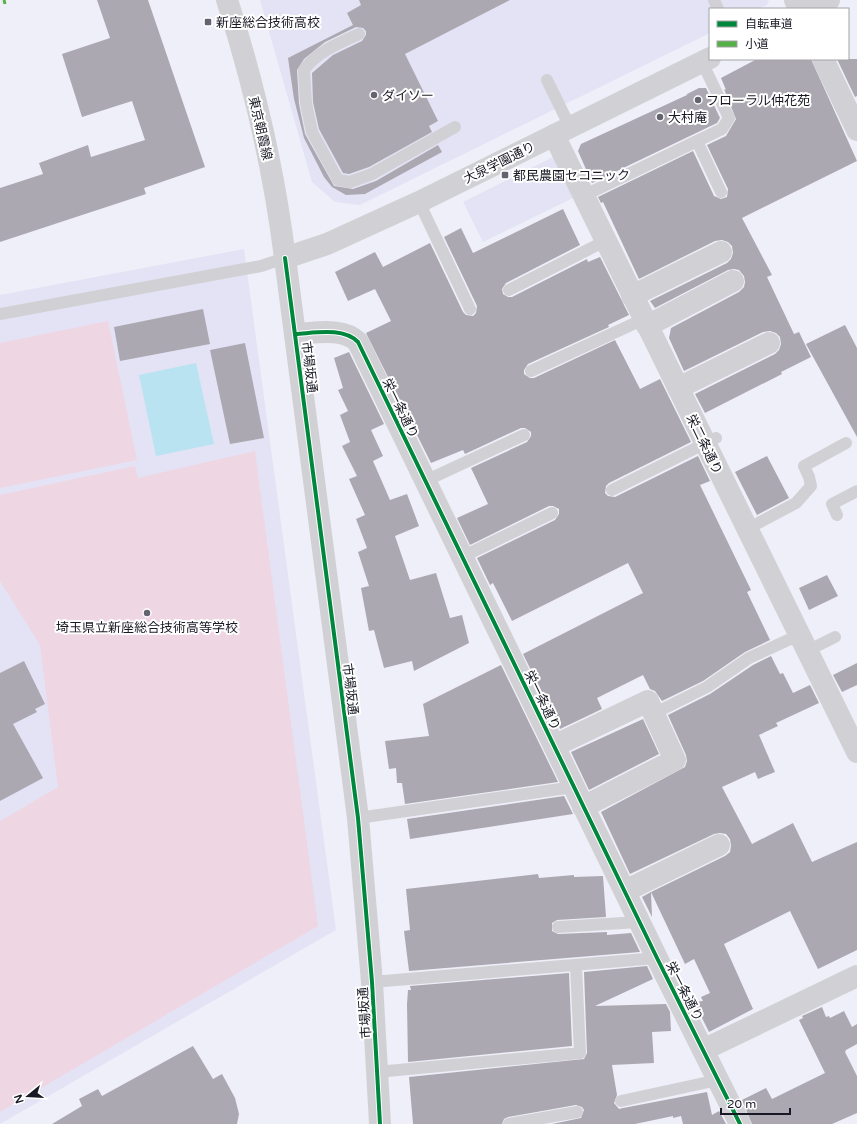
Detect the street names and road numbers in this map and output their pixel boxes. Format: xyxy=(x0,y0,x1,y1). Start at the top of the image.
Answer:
street label: 東京朝霞線 xyxy=(245,95,275,162)
street label: 大泉学園通り xyxy=(461,139,538,187)
street label: 市場坂通 xyxy=(298,340,320,394)
street label: 栄一条通り xyxy=(379,376,422,441)
street label: 栄二条通り xyxy=(683,412,726,477)
street label: 市場坂通 xyxy=(339,662,361,716)
street label: 栄一条通り xyxy=(521,668,564,733)
street label: 栄一条通り xyxy=(662,959,706,1024)
street label: 市場坂通 xyxy=(355,986,375,1039)

